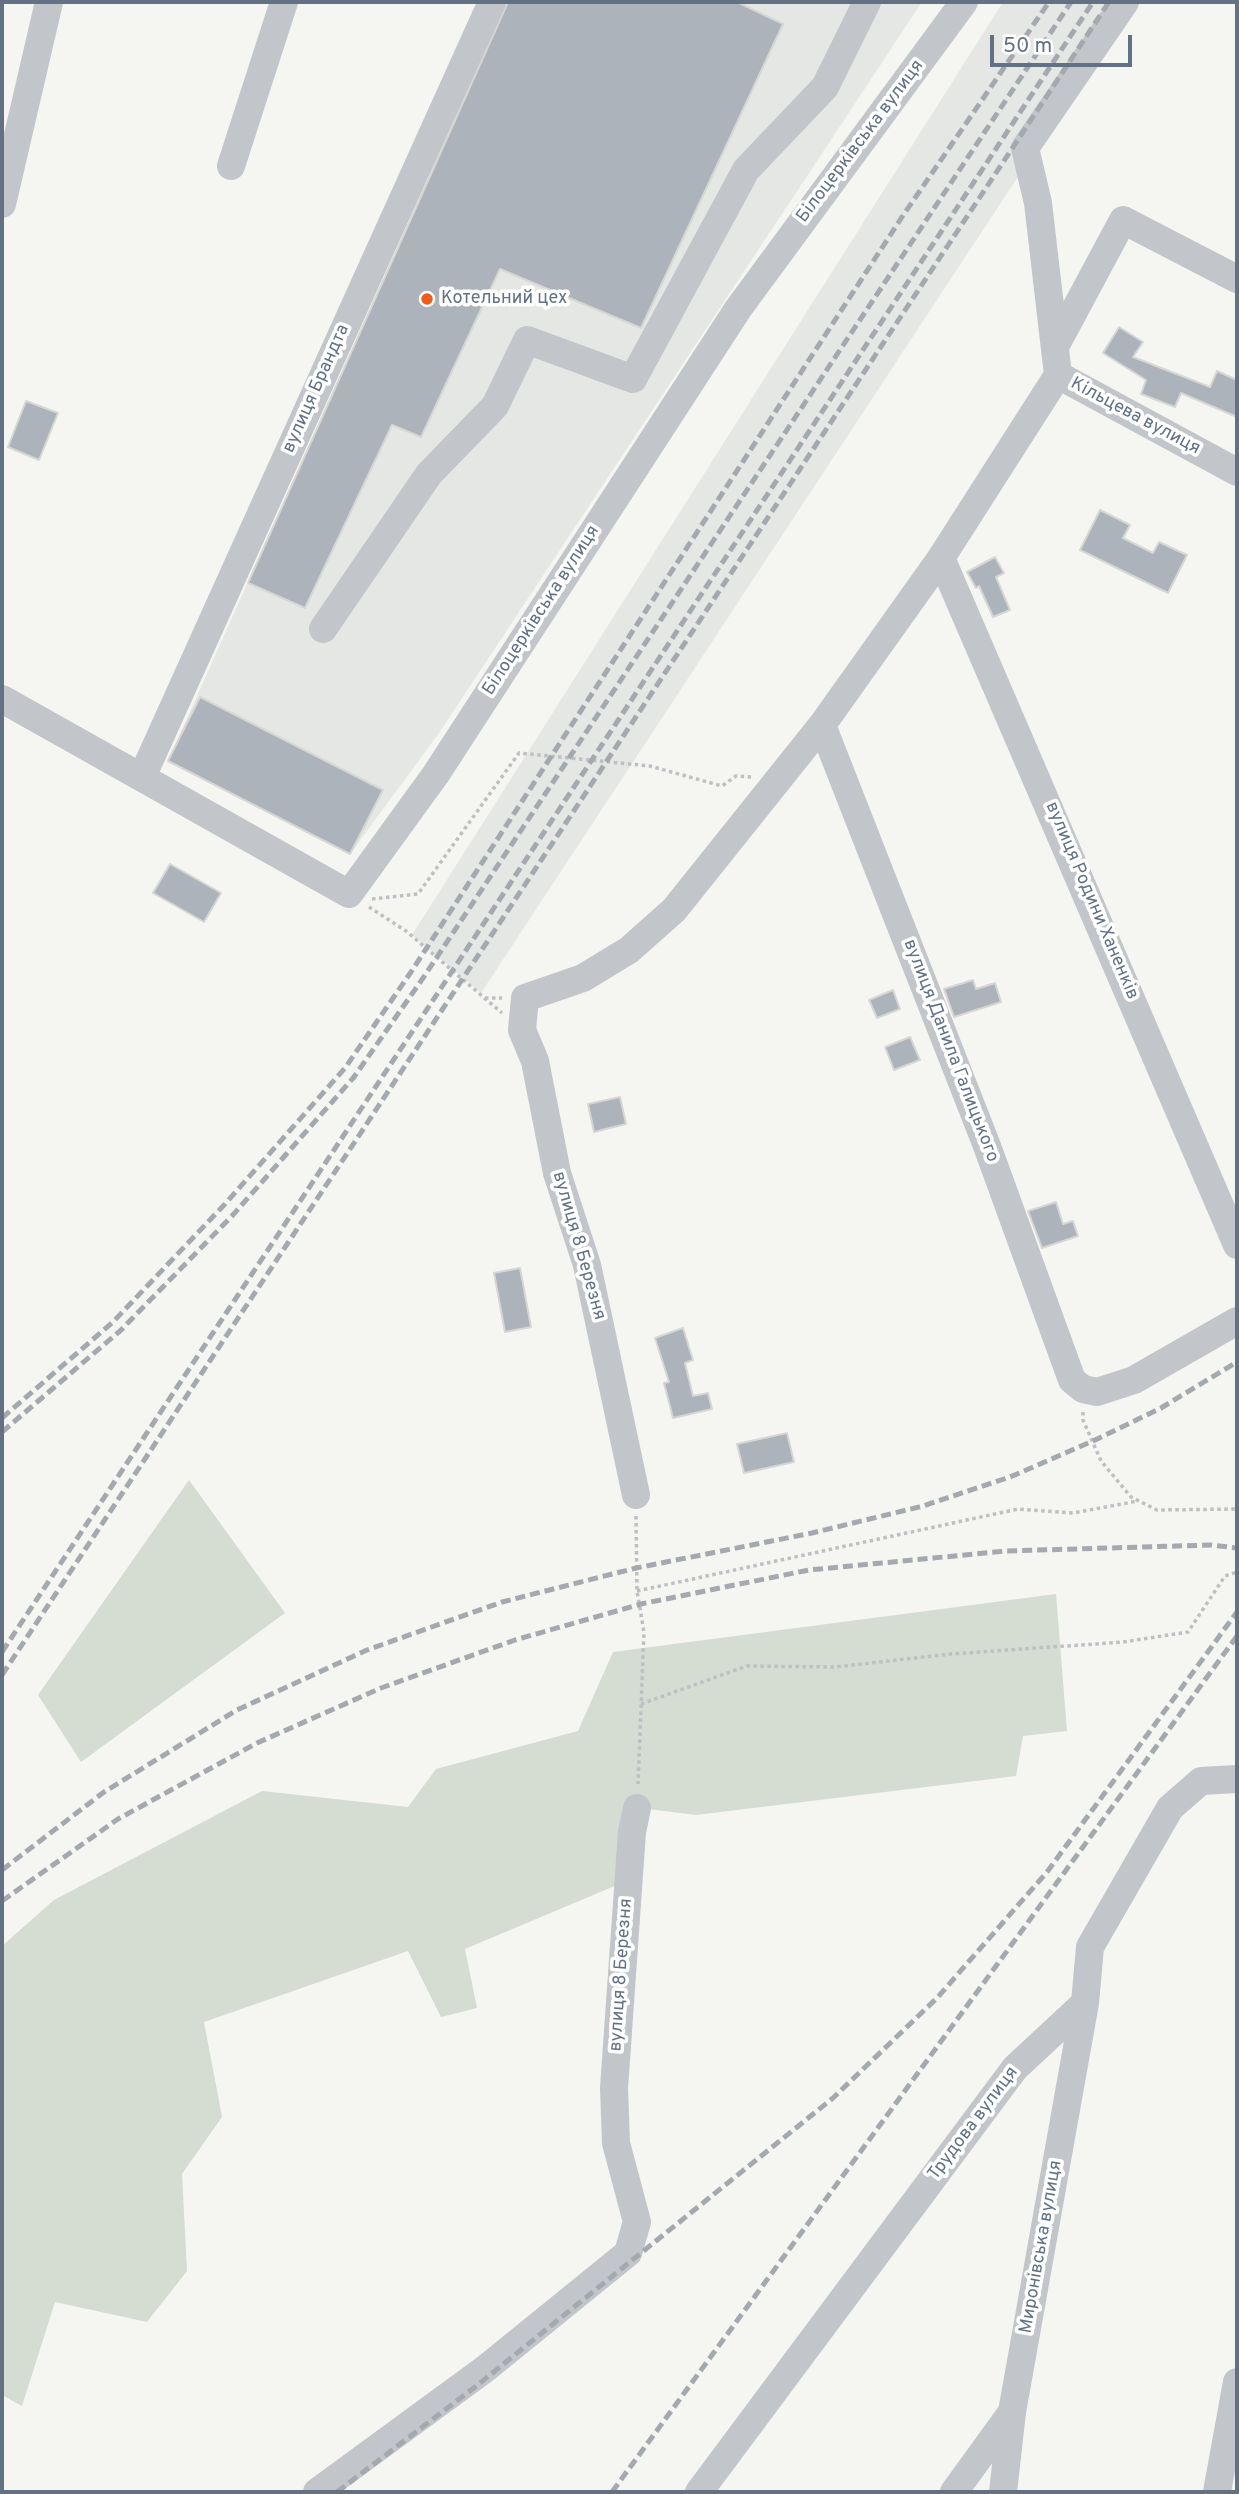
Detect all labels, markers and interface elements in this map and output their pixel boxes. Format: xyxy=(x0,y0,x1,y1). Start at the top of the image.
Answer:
scale bar xyxy=(994,21,1136,65)
text: 50 m xyxy=(1003,33,1052,60)
street label: Білоцерківська вулиця xyxy=(793,56,929,228)
place label: Котельний цех xyxy=(441,288,567,310)
marker: Котельний цех xyxy=(419,291,435,307)
street label: вулиця Брандта xyxy=(279,321,355,457)
street label: Кільцева вулиця xyxy=(1066,374,1204,460)
street label: Білоцерківська вулиця xyxy=(479,522,605,700)
street label: вулиця Родини Ханенків xyxy=(1040,799,1142,1003)
street label: вулиця Данила Галицького xyxy=(897,937,1003,1165)
street label: вулиця 8 Березня xyxy=(546,1169,610,1323)
street label: вулиця 8 Березня xyxy=(606,1898,638,2052)
street label: Трудова вулиця xyxy=(924,2063,1024,2185)
street label: Миронівська вулиця xyxy=(1016,2159,1068,2335)

